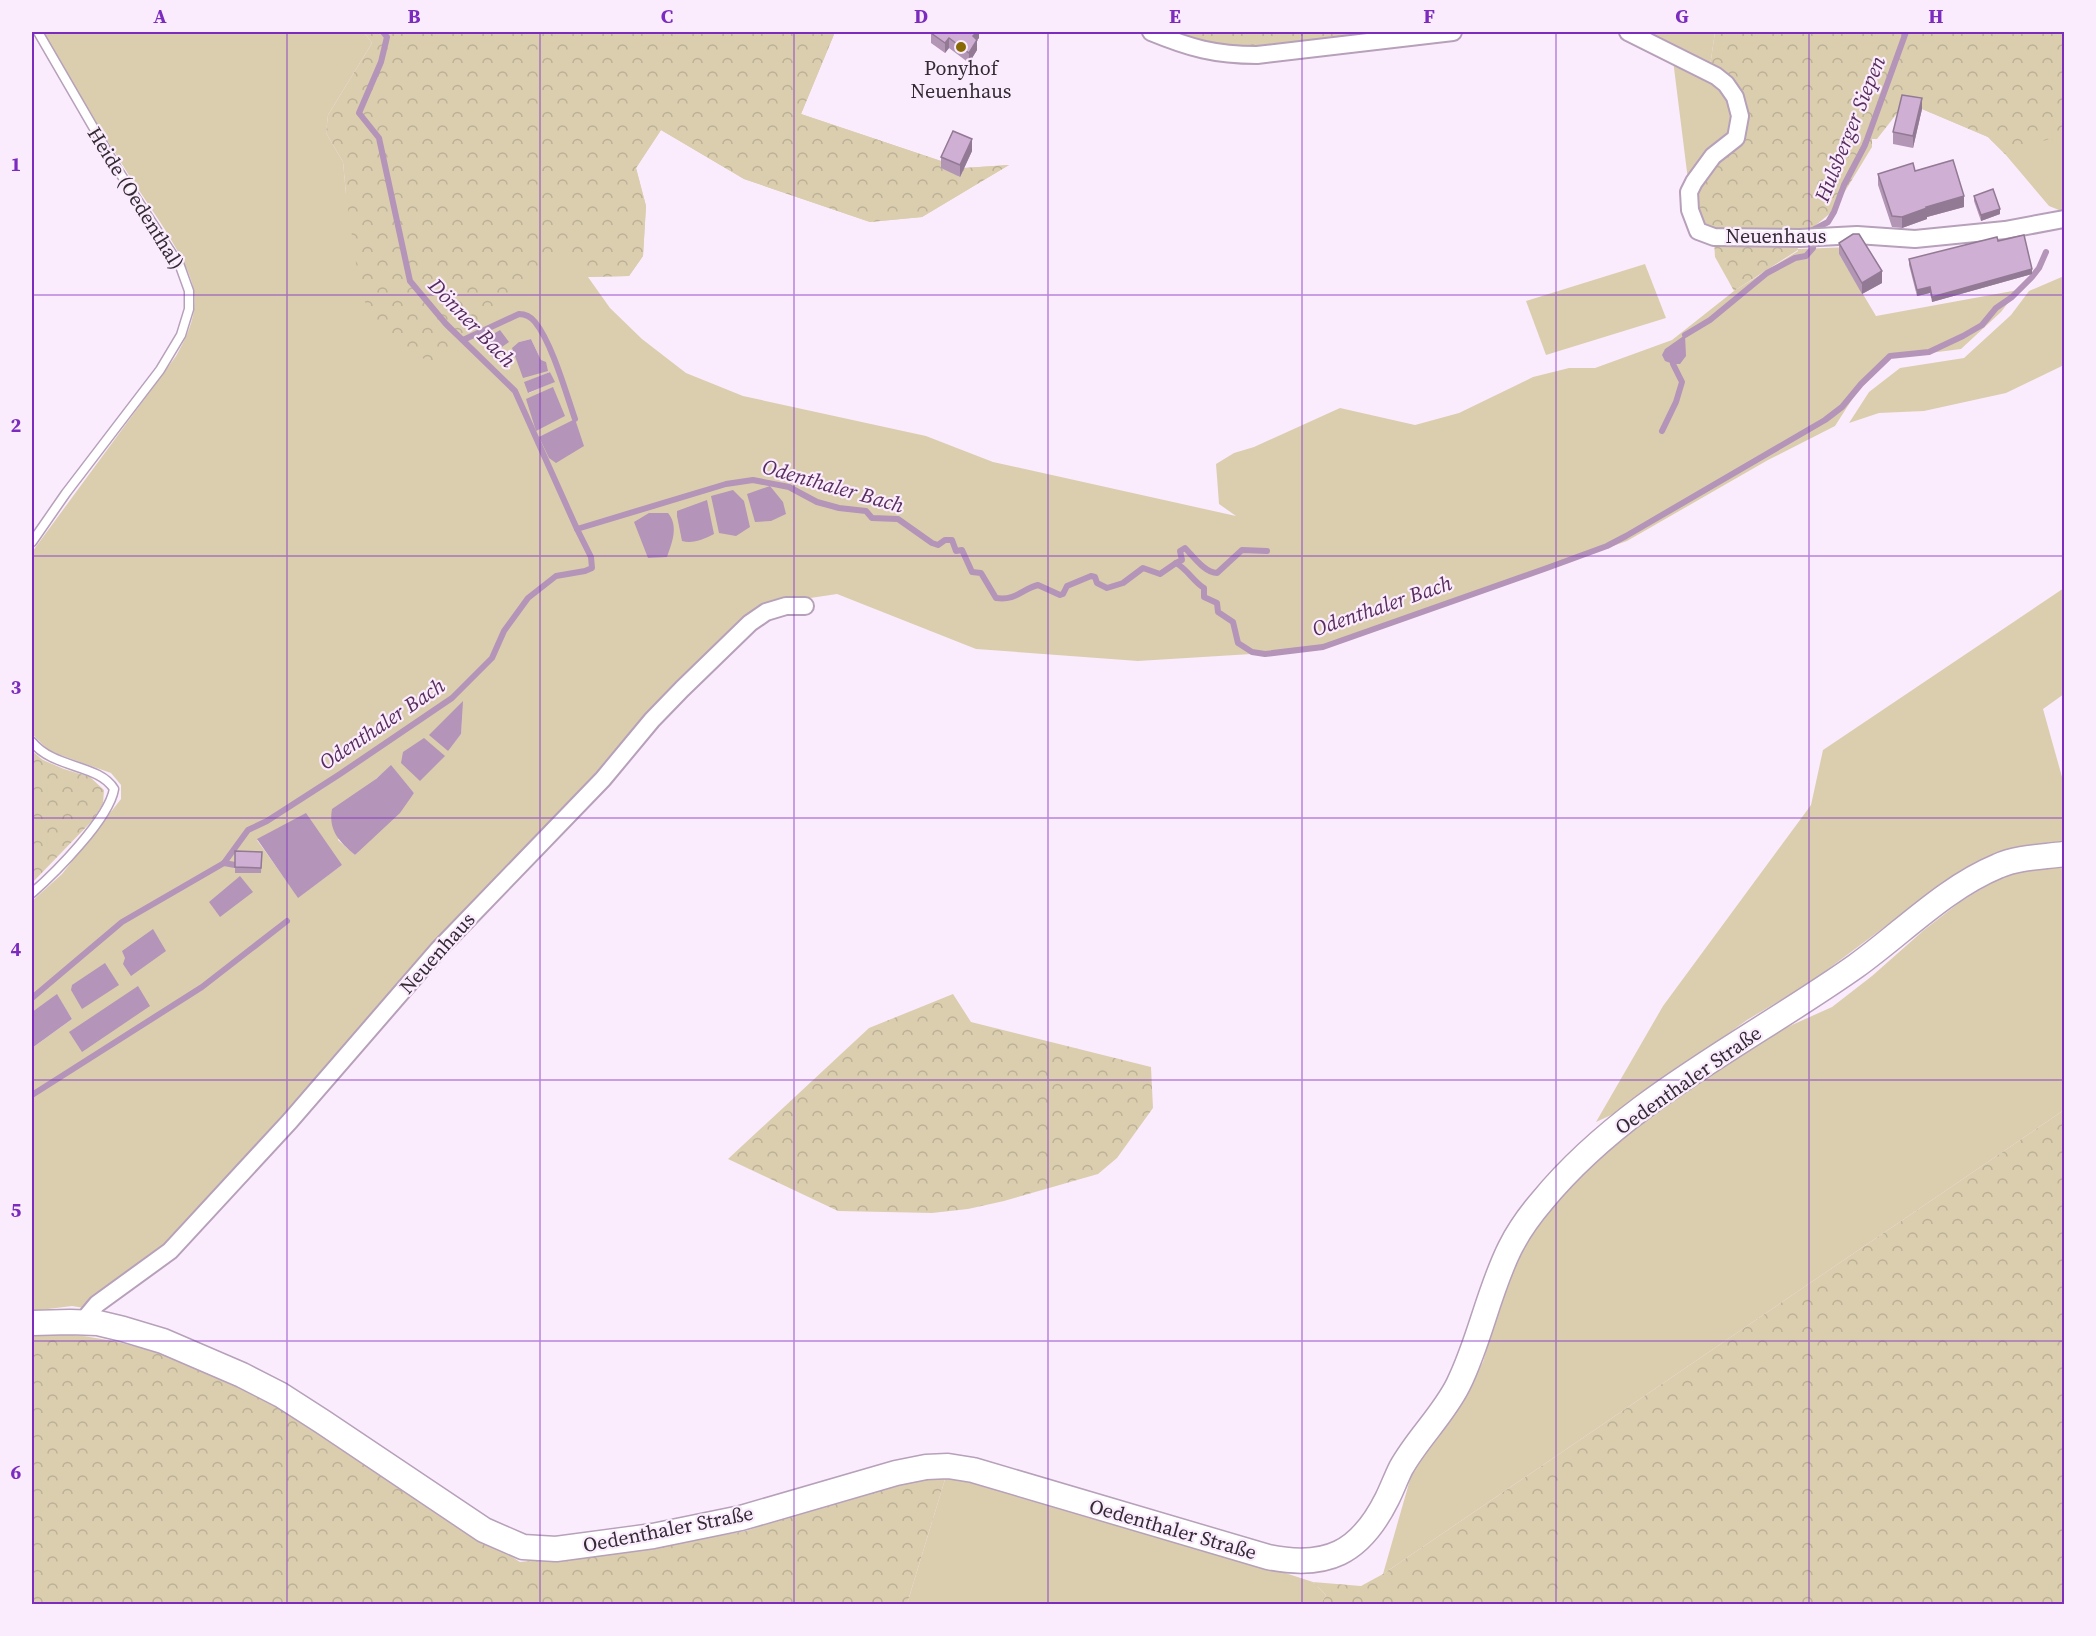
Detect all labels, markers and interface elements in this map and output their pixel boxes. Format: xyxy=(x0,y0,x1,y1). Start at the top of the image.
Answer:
text: A xyxy=(153,2,167,30)
text: B xyxy=(407,2,421,30)
text: C xyxy=(661,2,673,30)
text: D xyxy=(914,2,928,30)
text: E xyxy=(1169,2,1181,30)
text: F xyxy=(1423,2,1435,30)
text: G xyxy=(1675,2,1689,30)
text: H xyxy=(1928,2,1944,30)
marker: Ponyhof Neuenhaus xyxy=(954,40,968,54)
water label: Hulsberger Siepen xyxy=(1807,51,1892,207)
place label: Ponyhof Neuenhaus xyxy=(911,54,1011,105)
street label: Heide (Oedenthal) xyxy=(81,121,191,275)
text: 1 xyxy=(11,150,21,178)
street label: Neuenhaus xyxy=(1726,222,1826,250)
water label: Dönner Bach xyxy=(422,271,523,374)
text: 2 xyxy=(11,411,22,439)
water label: Odenthaler Bach xyxy=(759,451,908,520)
water label: Odenthaler Bach xyxy=(1308,568,1456,643)
water label: Odenthaler Bach xyxy=(313,670,451,776)
text: 3 xyxy=(11,673,22,701)
street label: Neuenhaus xyxy=(393,906,481,1000)
text: 4 xyxy=(11,935,22,963)
street label: Oedenthaler Straße xyxy=(1609,1019,1767,1141)
text: 5 xyxy=(11,1196,22,1224)
text: 6 xyxy=(11,1458,22,1486)
street label: Oedenthaler Straße xyxy=(1086,1492,1260,1566)
street label: Oedenthaler Straße xyxy=(580,1499,756,1559)

